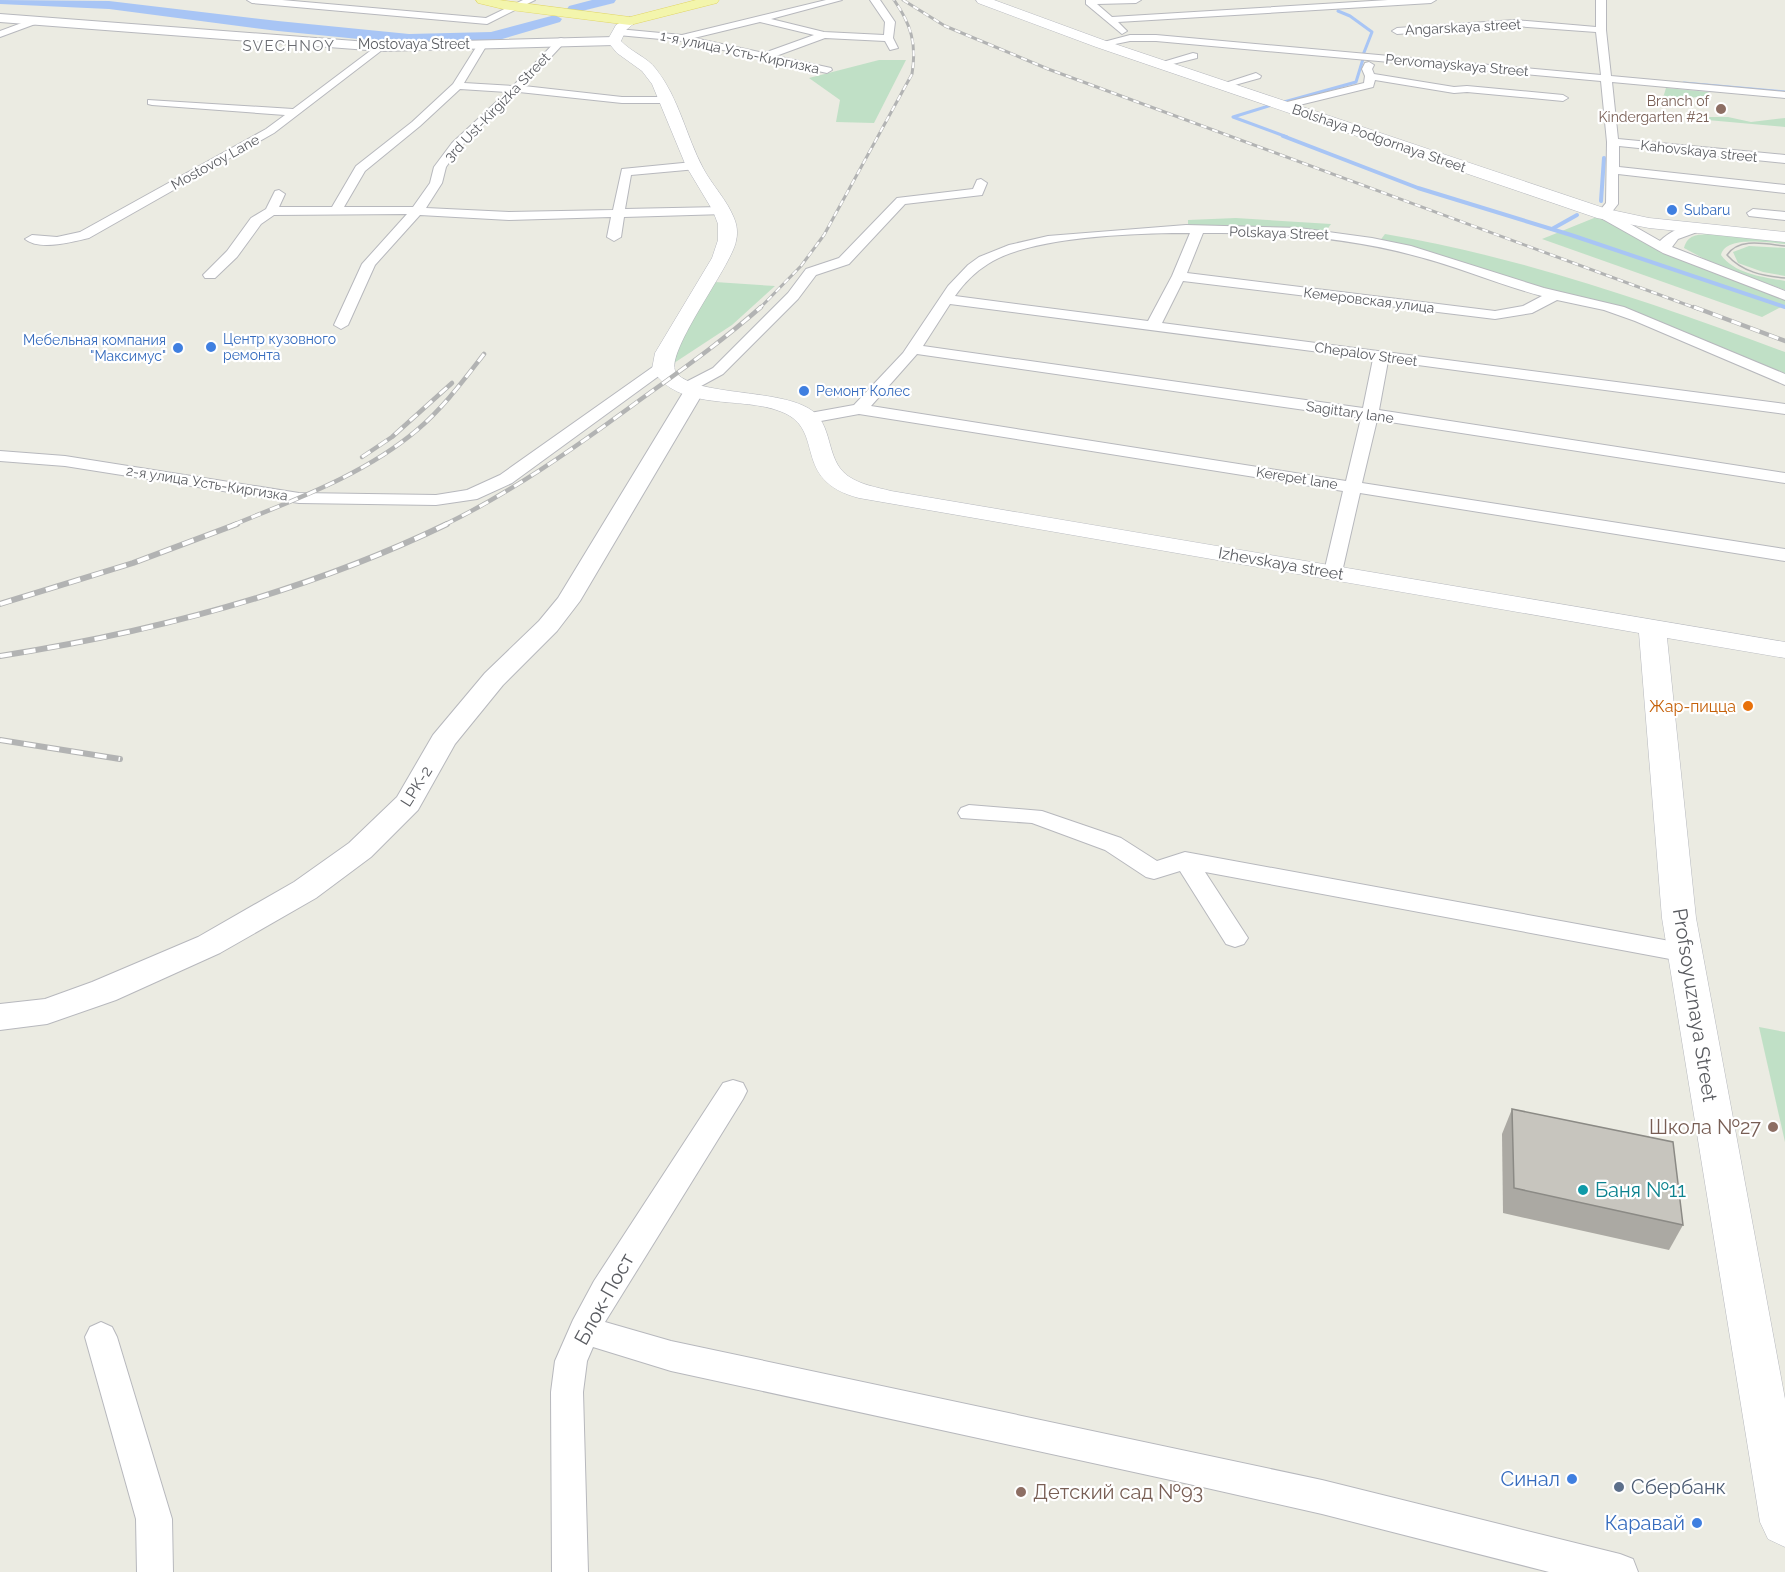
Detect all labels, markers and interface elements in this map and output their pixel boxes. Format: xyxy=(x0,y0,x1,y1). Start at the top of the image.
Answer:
street label: Angarskaya street xyxy=(1405,16,1522,38)
street label: 1-я улица Усть-Киргизка xyxy=(659,27,821,77)
street label: Mostovaya Street xyxy=(358,36,470,52)
district label: SVECHNOY xyxy=(242,37,336,55)
street label: 3rd Ust-Kirgizka Street xyxy=(441,49,553,165)
street label: Pervomayskaya Street xyxy=(1385,51,1530,79)
place label: Branch of Kindergarten #21 xyxy=(1599,93,1710,125)
street label: Bolshaya Podgornaya Street xyxy=(1290,101,1468,175)
marker: Branch of Kindergarten #21 xyxy=(1714,102,1728,116)
street label: Mostovoy Lane xyxy=(168,131,262,193)
street label: Kahovskaya street xyxy=(1640,137,1759,165)
place label: Subaru xyxy=(1684,202,1730,218)
marker: Subaru xyxy=(1665,203,1679,217)
street label: Polskaya Street xyxy=(1229,223,1329,243)
street label: Кемеровская улица xyxy=(1303,284,1435,316)
place label: Центр кузовного ремонта xyxy=(223,331,336,363)
place label: Мебельная компания "Максимус" xyxy=(23,332,166,364)
street label: Chepalov Street xyxy=(1314,339,1419,369)
marker: Центр кузовного ремонта xyxy=(204,340,218,354)
marker: Мебельная компания "Максимус" xyxy=(171,341,185,355)
place label: Ремонт Колес xyxy=(816,383,910,399)
marker: Ремонт Колес xyxy=(797,384,811,398)
street label: Sagittary lane xyxy=(1305,398,1395,426)
street label: 2-я улица Усть-Киргизка xyxy=(125,462,289,504)
street label: Kerepet lane xyxy=(1255,464,1339,492)
street label: Izhevskaya street xyxy=(1217,543,1346,584)
place label: Жар-пицца xyxy=(1649,697,1736,716)
marker: Жар-пицца xyxy=(1741,699,1755,713)
street label: LPK-2 xyxy=(397,762,436,810)
street label: Profsoyuznaya Street xyxy=(1668,907,1722,1104)
place label: Школа №27 xyxy=(1649,1115,1761,1139)
marker: Школа №27 xyxy=(1766,1120,1780,1134)
place label: Баня №11 xyxy=(1595,1178,1686,1202)
marker: Баня №11 xyxy=(1576,1183,1590,1197)
street label: Блок-Пост xyxy=(569,1249,639,1349)
place label: Синал xyxy=(1500,1467,1560,1491)
marker: Синал xyxy=(1565,1472,1579,1486)
place label: Сбербанк xyxy=(1631,1475,1726,1499)
place label: Детский сад №93 xyxy=(1033,1480,1203,1504)
marker: Сбербанк xyxy=(1612,1480,1626,1494)
marker: Детский сад №93 xyxy=(1014,1485,1028,1499)
place label: Каравай xyxy=(1605,1511,1685,1535)
marker: Каравай xyxy=(1690,1516,1704,1530)

